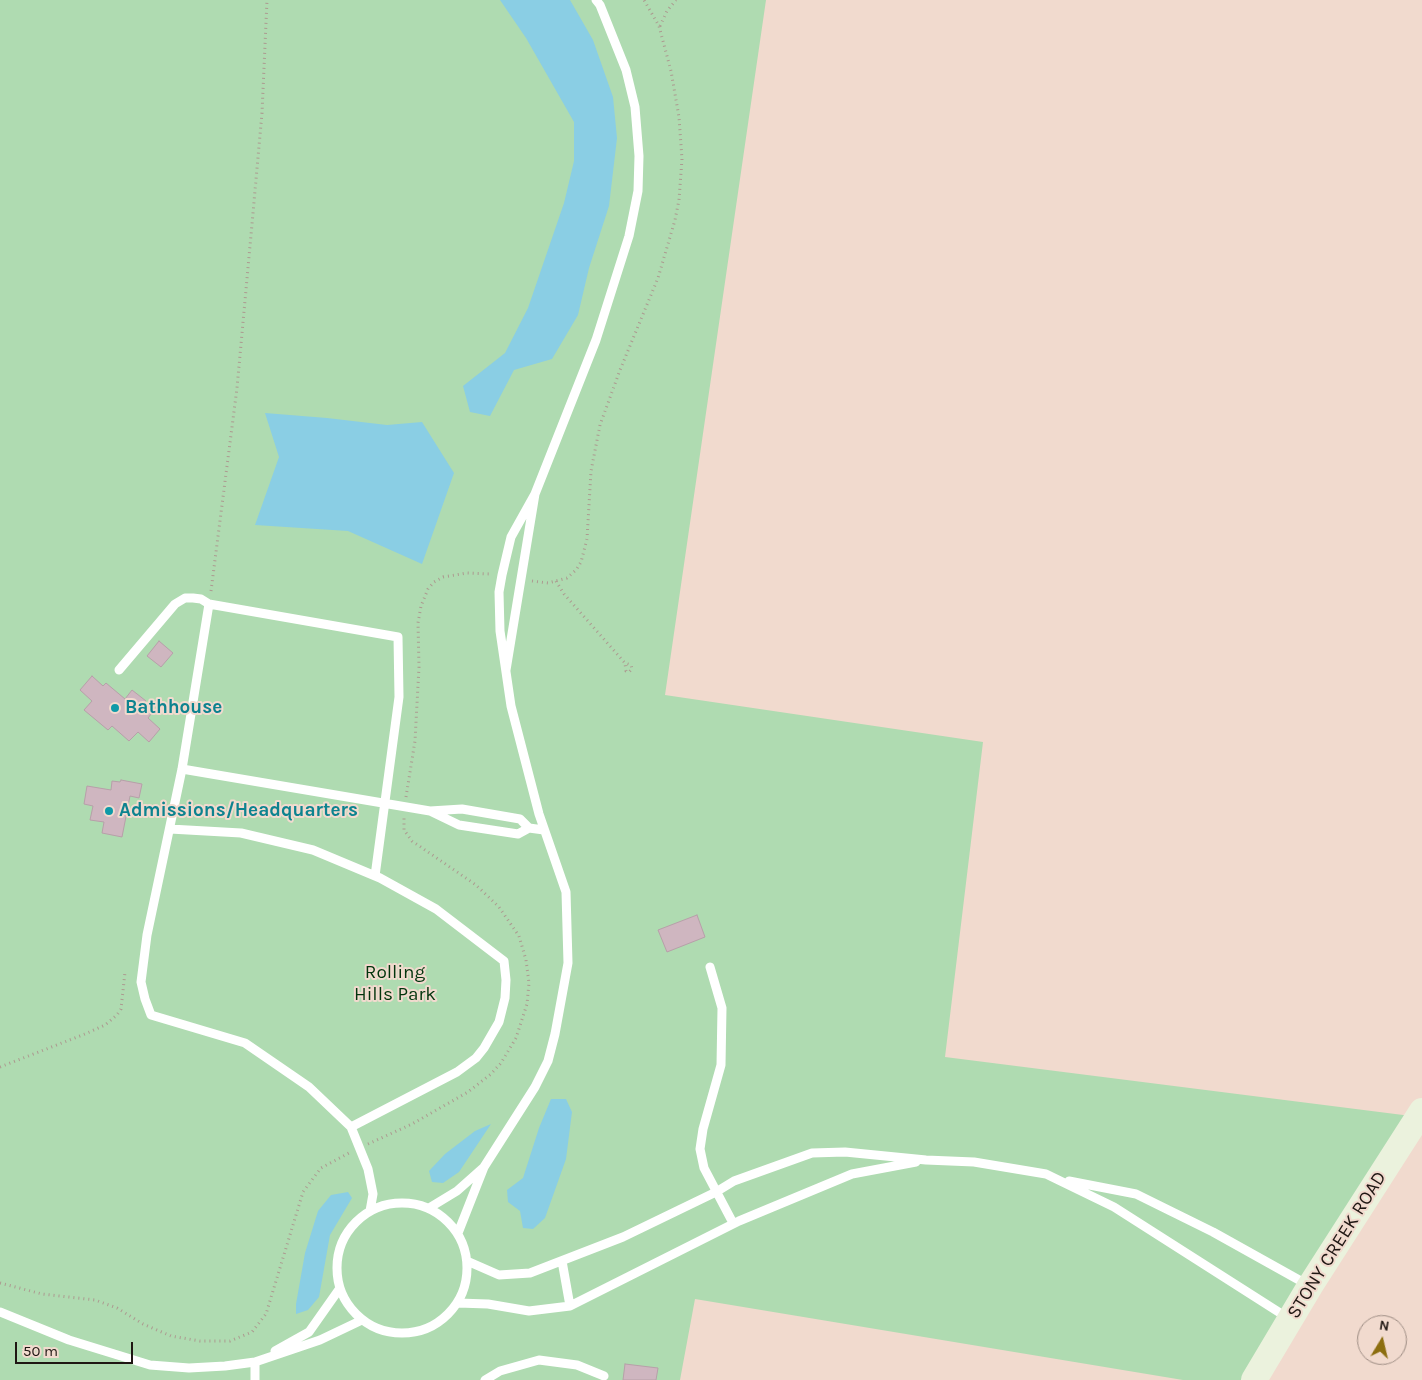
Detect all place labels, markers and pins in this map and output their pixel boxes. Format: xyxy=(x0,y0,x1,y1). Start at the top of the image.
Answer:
place label: Bathhouse xyxy=(125,697,222,719)
marker: Bathhouse xyxy=(109,702,121,714)
place label: Admissions/Headquarters xyxy=(119,800,358,822)
marker: Admissions/Headquarters xyxy=(103,805,115,817)

